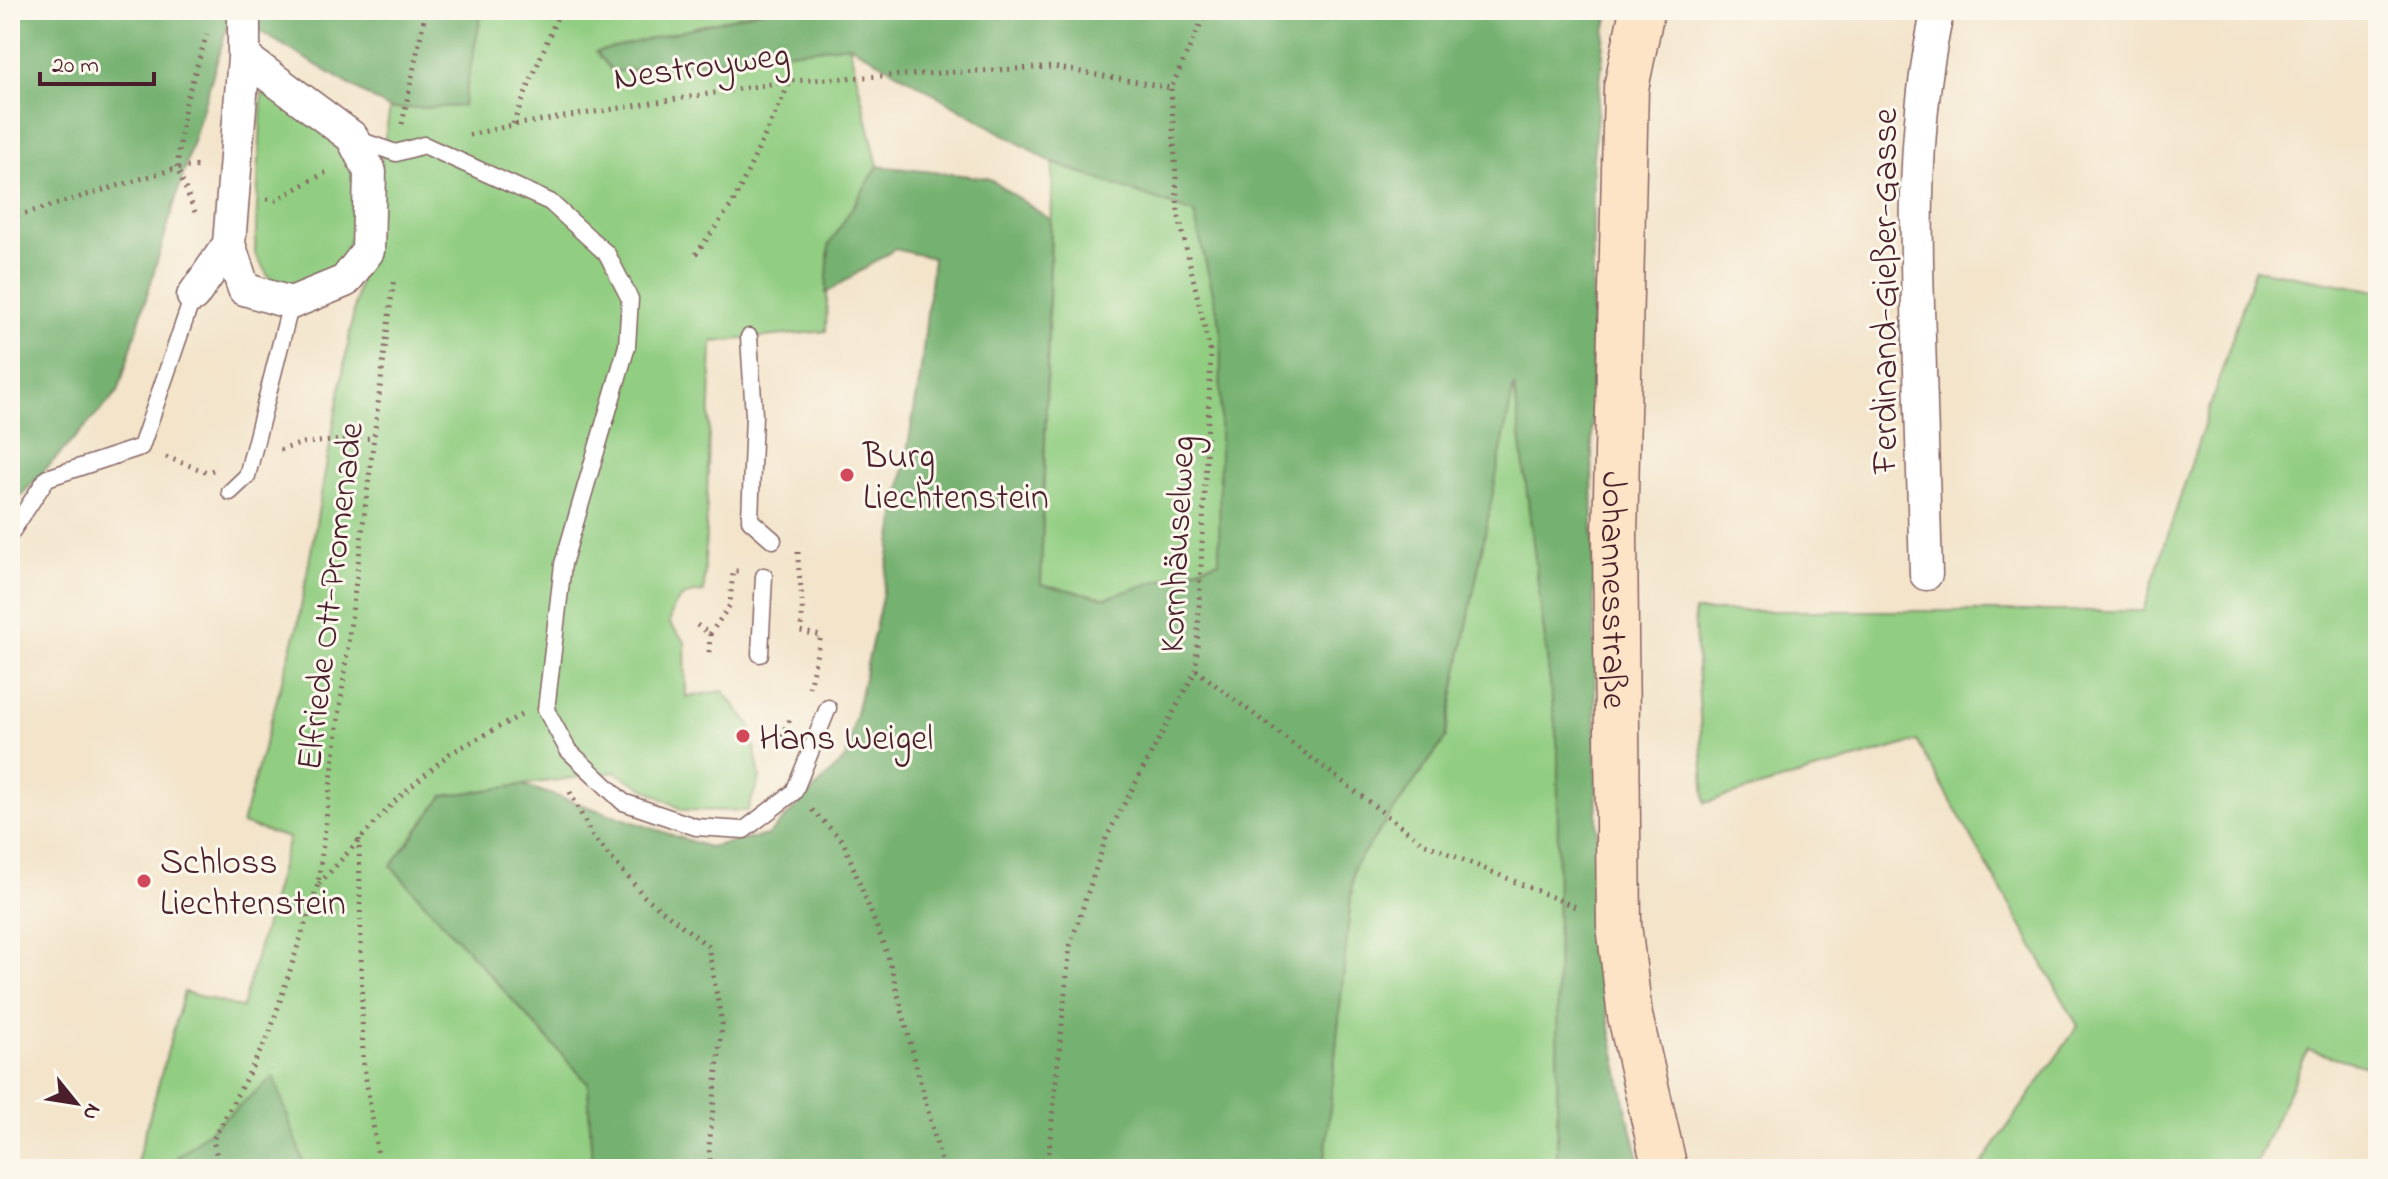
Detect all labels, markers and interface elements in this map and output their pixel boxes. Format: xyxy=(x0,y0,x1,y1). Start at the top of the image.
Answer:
street label: Nestroyweg xyxy=(610,30,793,107)
scale bar xyxy=(40,36,154,86)
text: 20 m xyxy=(52,49,99,84)
street label: Ferdinand-Gießer-Gasse xyxy=(1861,107,1914,475)
street label: Elfriede Ott-Promenade xyxy=(285,419,380,774)
place label: Burg Liechtenstein xyxy=(862,432,1049,526)
street label: Kornhäuselweg xyxy=(1147,434,1212,654)
marker: Burg Liechtenstein xyxy=(838,466,856,484)
street label: Johannesstraße xyxy=(1584,471,1639,710)
place label: Hans Weigel xyxy=(759,714,933,767)
marker: Hans Weigel xyxy=(734,727,752,745)
place label: Schloss Liechtenstein xyxy=(160,838,346,932)
marker: Schloss Liechtenstein xyxy=(135,872,153,890)
north arrow xyxy=(36,1063,116,1143)
text: N xyxy=(73,1097,108,1126)

